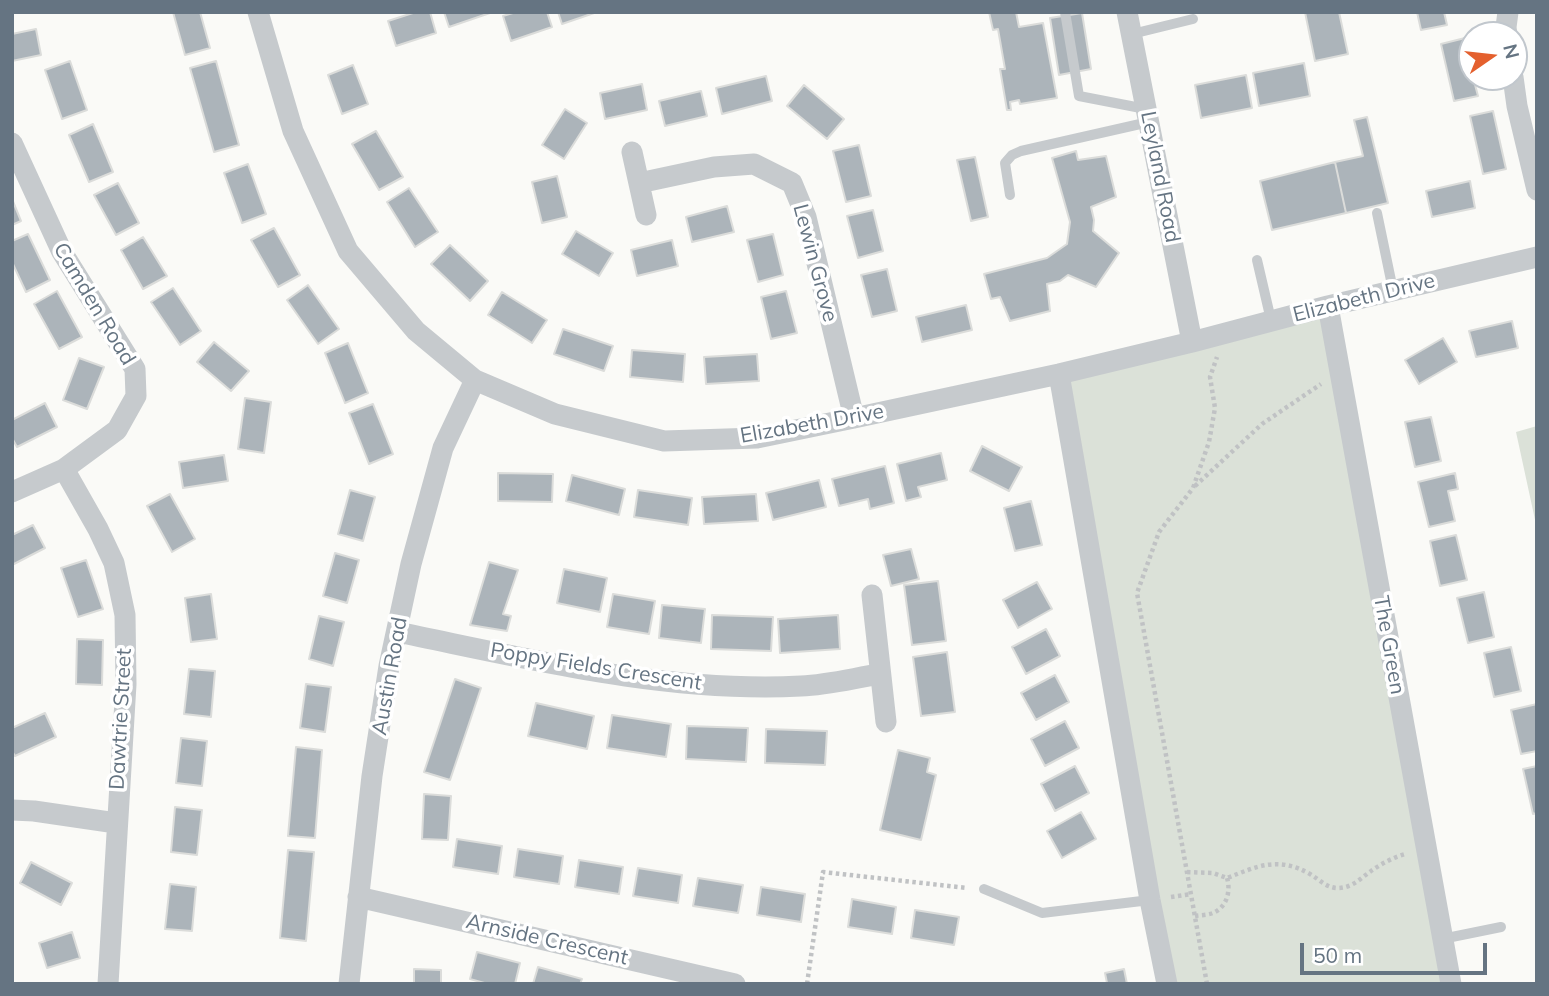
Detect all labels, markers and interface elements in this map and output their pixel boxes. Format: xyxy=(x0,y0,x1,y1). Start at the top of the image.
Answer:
north arrow xyxy=(1458,21,1528,91)
text: N xyxy=(1498,42,1525,61)
street label: Leyland Road xyxy=(1135,109,1185,245)
street label: Lewin Grove xyxy=(787,201,843,325)
street label: Camden Road xyxy=(48,238,140,370)
street label: Elizabeth Drive xyxy=(1290,268,1438,328)
street label: Elizabeth Drive xyxy=(738,399,886,449)
street label: The Green xyxy=(1368,594,1410,696)
street label: Austin Road xyxy=(367,615,413,737)
street label: Poppy Fields Crescent xyxy=(489,638,703,696)
street label: Dawtrie Street xyxy=(105,648,137,790)
street label: Arnside Crescent xyxy=(464,909,630,971)
scale bar xyxy=(1304,930,1491,974)
text: 50 m xyxy=(1313,942,1362,968)

